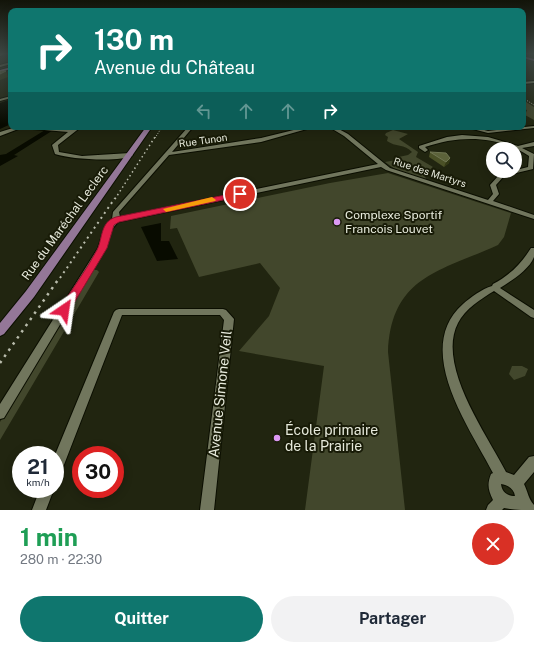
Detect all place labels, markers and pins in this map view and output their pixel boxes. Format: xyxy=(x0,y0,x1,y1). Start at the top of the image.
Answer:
pin xyxy=(223,177,257,211)
place label: Complexe Sportif Francois Louvet xyxy=(345,208,443,236)
marker: Complexe Sportif Francois Louvet xyxy=(332,217,342,227)
place label: École primaire de la Prairie xyxy=(285,421,378,454)
marker: École primaire de la Prairie xyxy=(272,433,282,443)

